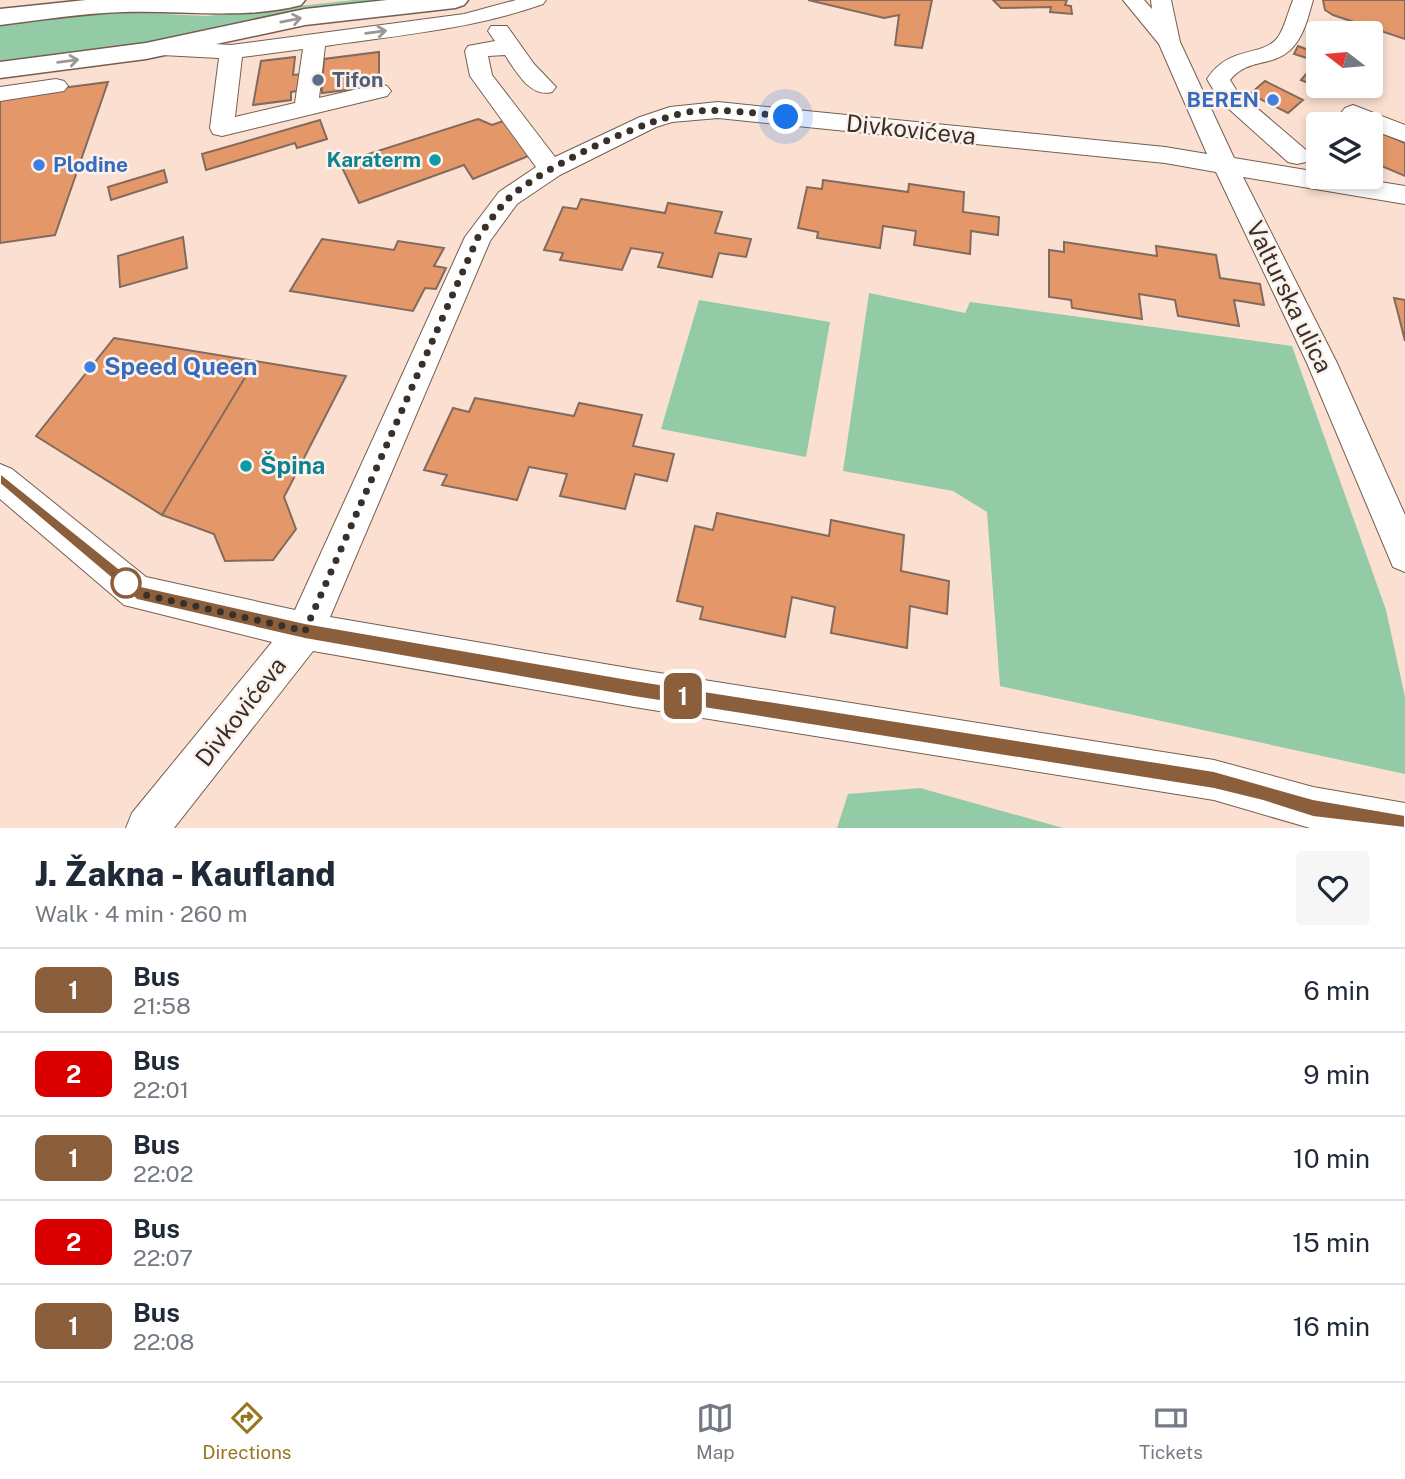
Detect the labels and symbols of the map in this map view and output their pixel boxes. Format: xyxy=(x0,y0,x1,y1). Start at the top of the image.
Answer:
one-way arrow xyxy=(279,12,302,26)
north arrow xyxy=(1306,21,1382,98)
one-way arrow xyxy=(364,25,387,38)
one-way arrow xyxy=(56,55,79,68)
place label: Tifon xyxy=(332,67,383,92)
marker: Tifon xyxy=(310,72,326,88)
place label: BEREN xyxy=(1187,87,1259,112)
marker: BEREN xyxy=(1265,92,1281,108)
your location xyxy=(768,99,803,134)
street label: Divkovićeva xyxy=(845,108,977,150)
place label: Karaterm xyxy=(326,147,421,172)
place label: Plodine xyxy=(53,152,128,177)
marker: Karaterm xyxy=(427,152,443,168)
marker: Plodine xyxy=(31,157,47,173)
street label: Valturska ulica xyxy=(1241,216,1339,377)
place label: Speed Queen xyxy=(104,352,258,380)
marker: Speed Queen xyxy=(82,359,98,375)
place label: Špina xyxy=(260,451,325,479)
marker: Špina xyxy=(238,458,254,474)
unlabelled marker xyxy=(111,568,141,598)
street label: Divkovićeva xyxy=(189,651,291,771)
line badge: 1 xyxy=(660,673,706,719)

